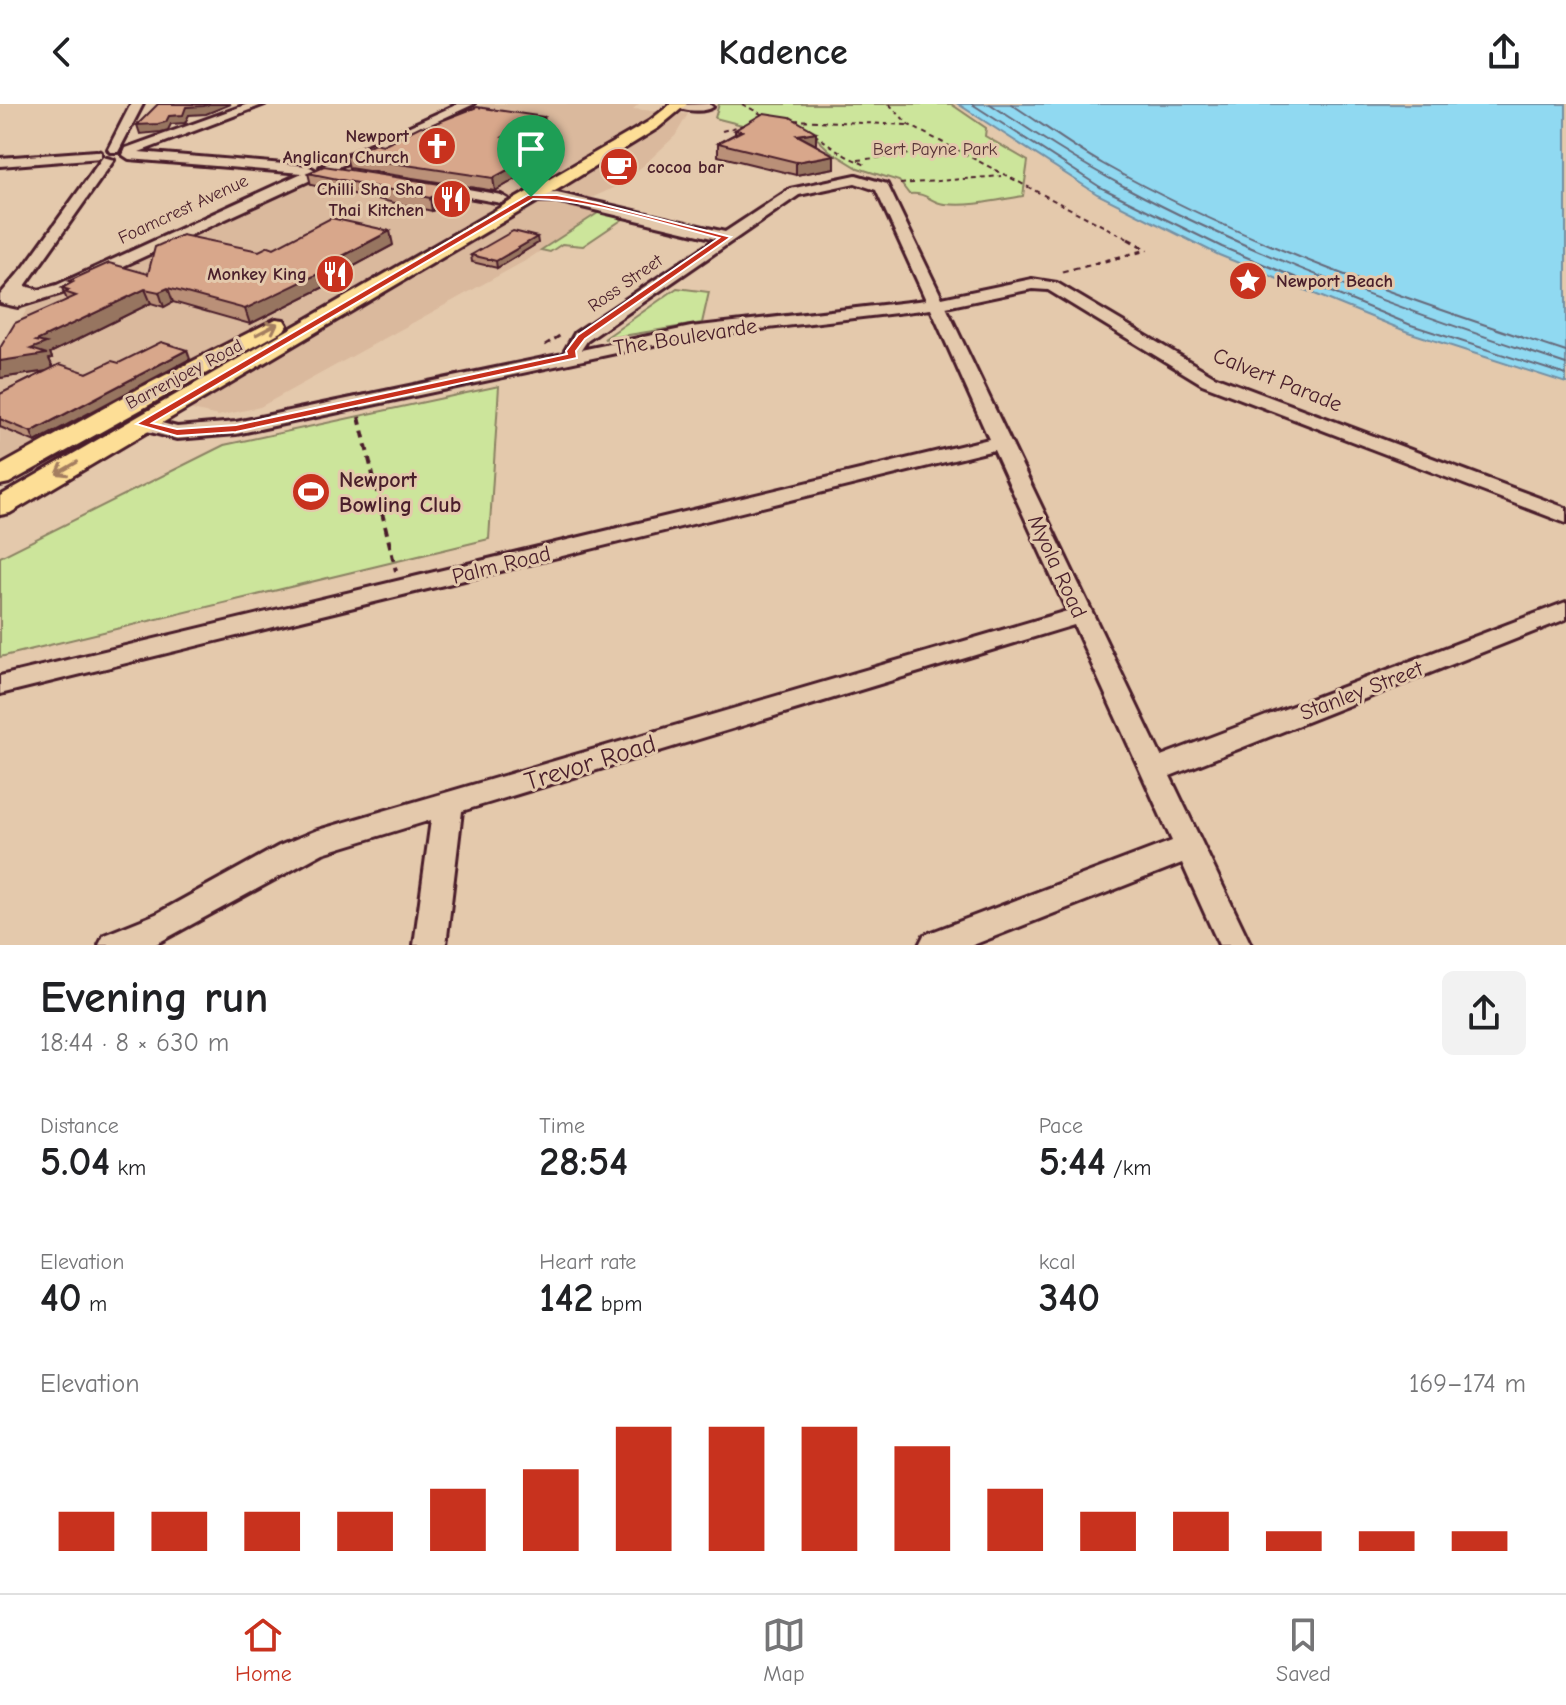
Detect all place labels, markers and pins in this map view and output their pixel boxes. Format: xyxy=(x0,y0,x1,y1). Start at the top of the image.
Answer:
pin xyxy=(497,115,565,197)
church icon: Newport Anglican Church xyxy=(416,125,458,167)
place label: Newport Anglican Church xyxy=(283,126,410,168)
cafe icon: cocoa bar xyxy=(598,146,640,188)
place label: cocoa bar xyxy=(647,157,725,178)
restaurant icon: Chilli Sha Sha Thai Kitchen xyxy=(431,178,473,220)
place label: Chilli Sha Sha Thai Kitchen xyxy=(317,179,424,221)
restaurant icon: Monkey King xyxy=(314,253,356,295)
place icon: Newport Beach xyxy=(1227,260,1269,302)
place label: Monkey King xyxy=(207,264,307,285)
place label: Newport Beach xyxy=(1276,271,1393,292)
place label: Newport Bowling Club xyxy=(339,467,461,518)
sports icon: Newport Bowling Club xyxy=(290,471,332,513)

